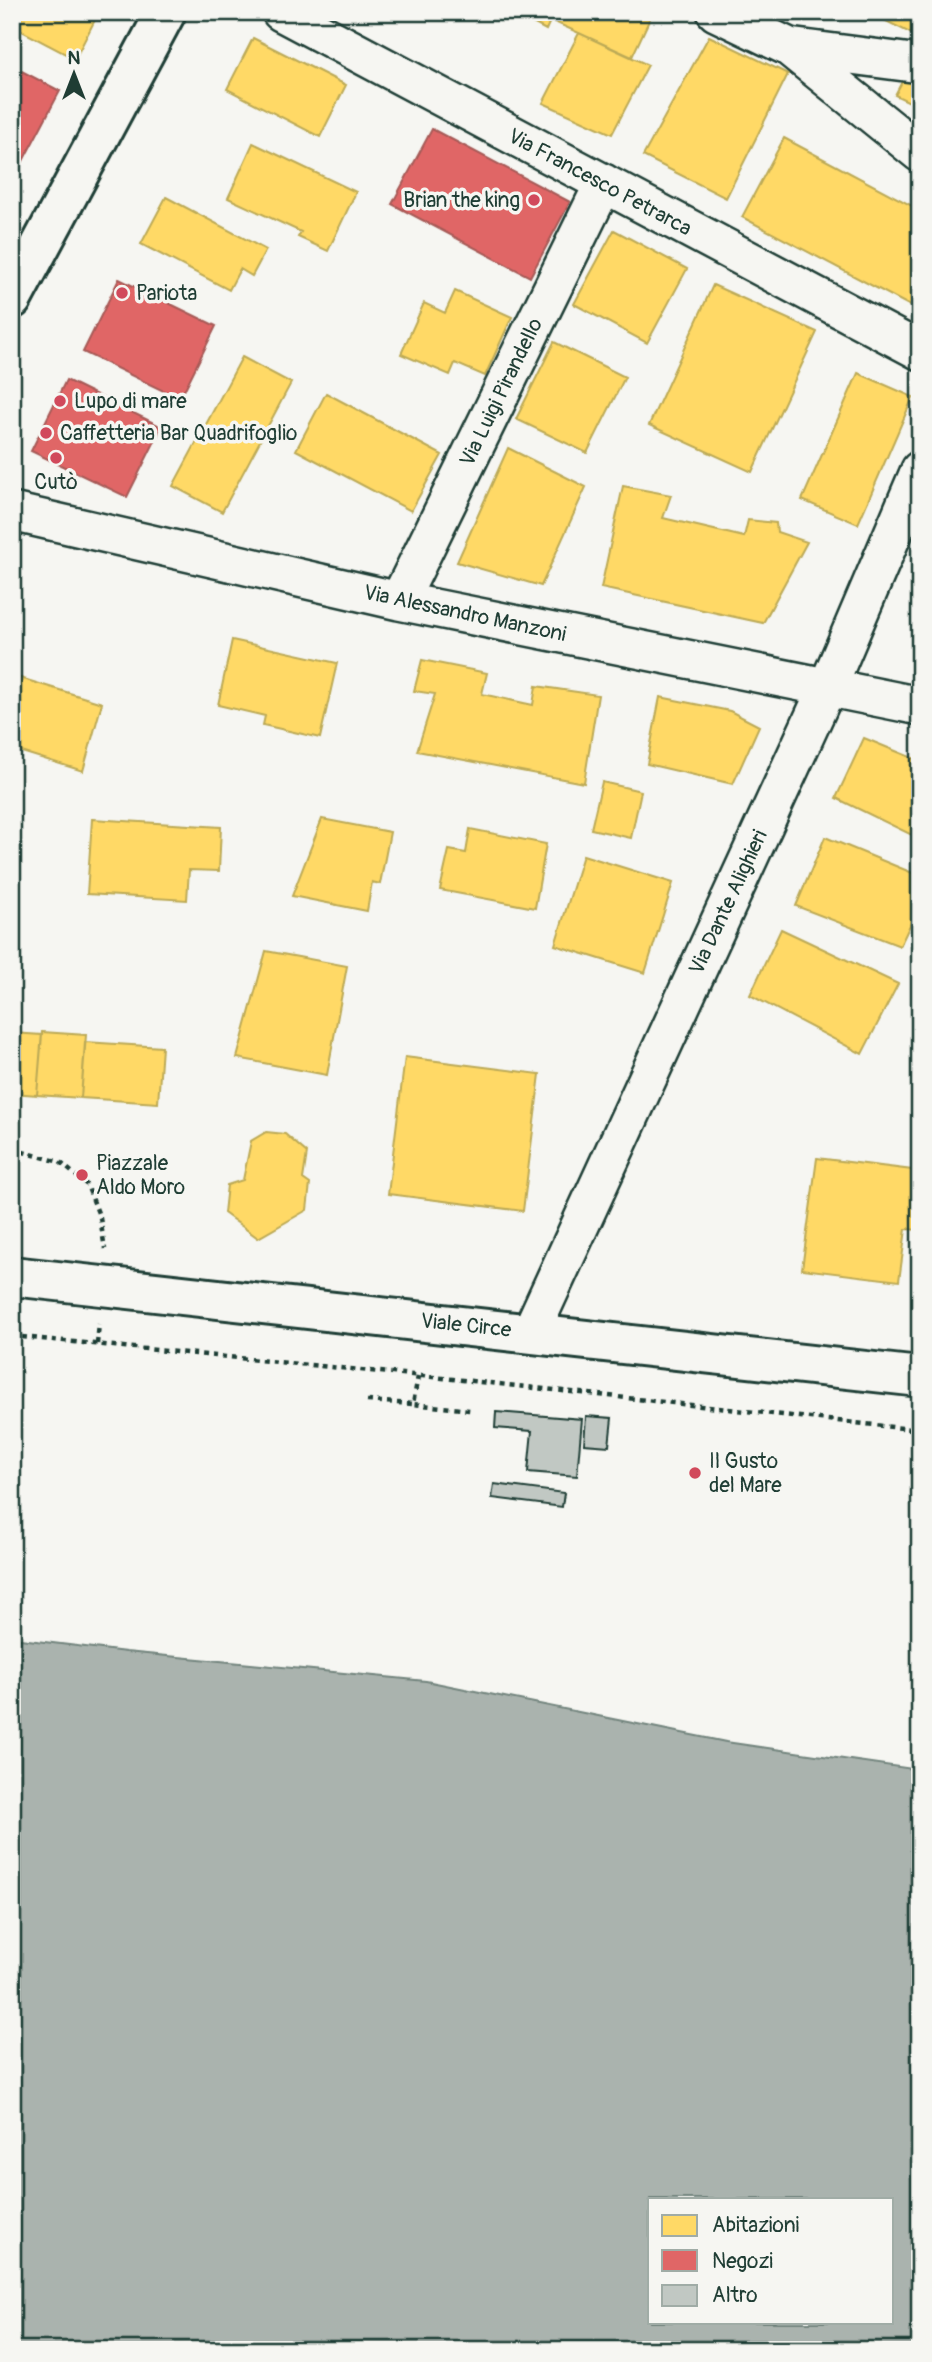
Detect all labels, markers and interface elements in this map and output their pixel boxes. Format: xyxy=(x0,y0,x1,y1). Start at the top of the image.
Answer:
north arrow xyxy=(38,38,108,108)
text: N xyxy=(68,46,81,70)
street label: Via Francesco Petrarca xyxy=(503,123,696,242)
place label: Brian the king xyxy=(403,187,520,214)
marker: Brian the king xyxy=(526,192,542,208)
place label: Pariota xyxy=(136,280,197,307)
marker: Pariota xyxy=(114,285,130,301)
street label: Via Luigi Pirandello xyxy=(454,314,549,471)
place label: Lupo di mare xyxy=(74,388,187,415)
marker: Lupo di mare xyxy=(52,393,68,409)
place label: Caffetteria Bar Quadrifoglio xyxy=(60,420,297,447)
marker: Caffetteria Bar Quadrifoglio xyxy=(38,425,54,441)
marker: Cutò xyxy=(48,450,64,466)
place label: Cutò xyxy=(34,469,78,496)
street label: Via Alessandro Manzoni xyxy=(361,579,569,648)
street label: Via Dante Alighieri xyxy=(683,825,774,979)
place label: Piazzale Aldo Moro xyxy=(96,1150,185,1201)
marker: Piazzale Aldo Moro xyxy=(74,1167,90,1183)
street label: Viale Circe xyxy=(419,1307,513,1344)
place label: Il Gusto del Mare xyxy=(709,1448,782,1499)
marker: Il Gusto del Mare xyxy=(687,1465,703,1481)
legend xyxy=(648,2198,894,2324)
text: Abitazioni xyxy=(712,2212,800,2239)
text: Negozi xyxy=(712,2248,773,2275)
text: Altro xyxy=(712,2282,757,2309)

